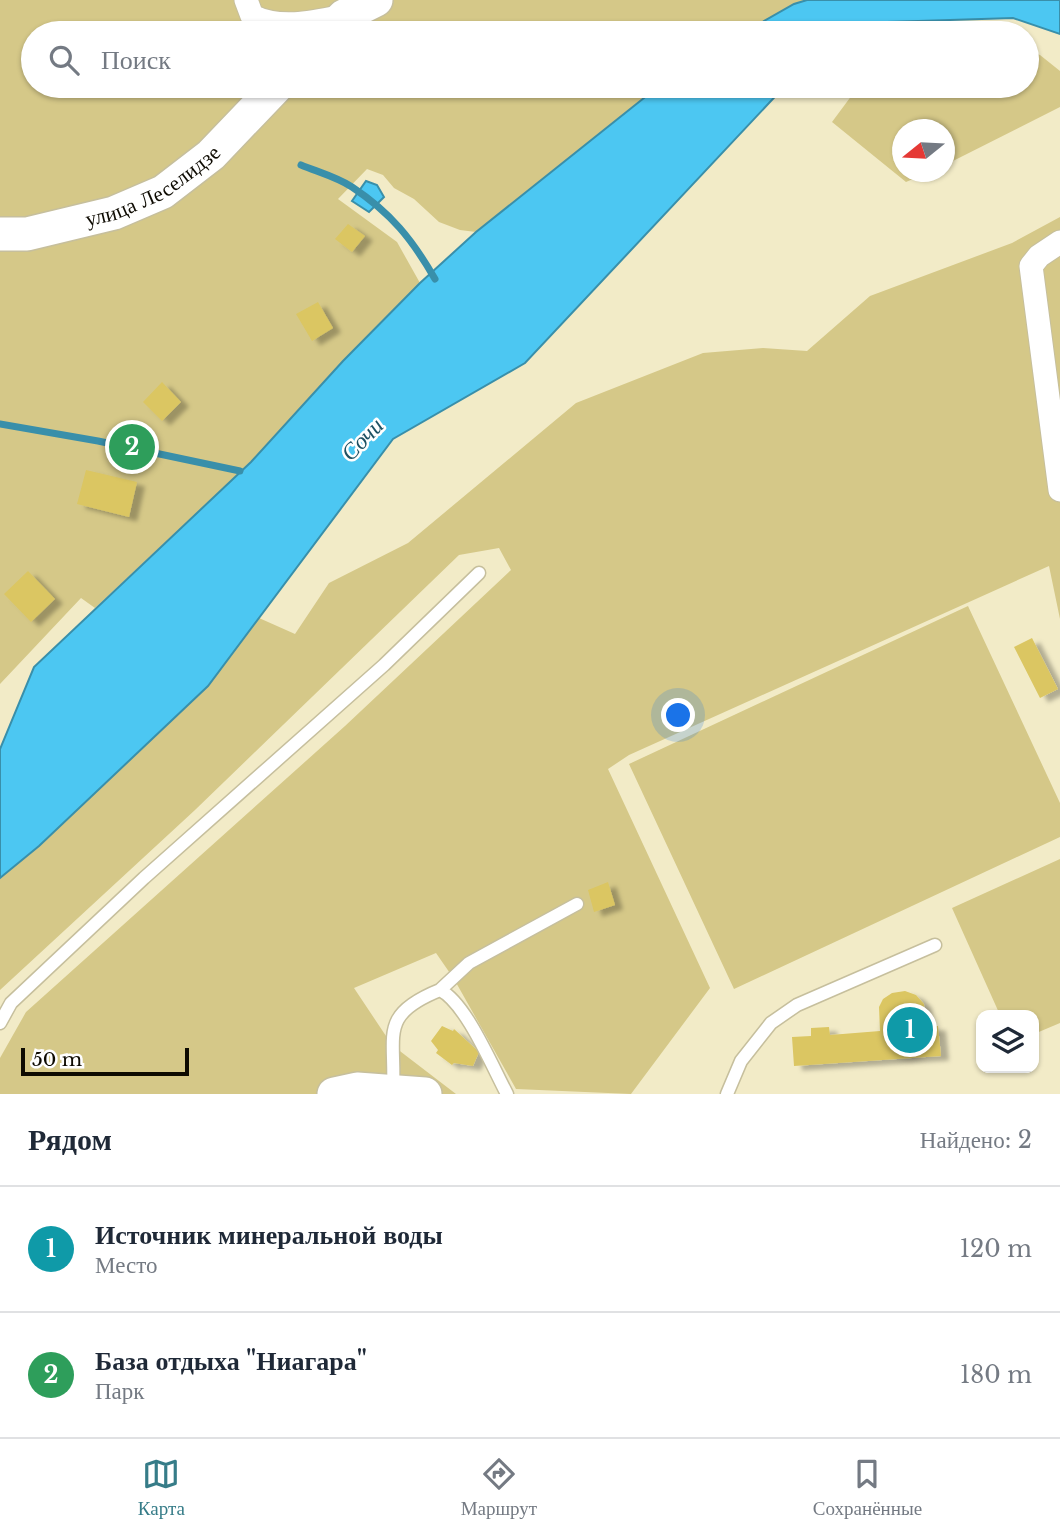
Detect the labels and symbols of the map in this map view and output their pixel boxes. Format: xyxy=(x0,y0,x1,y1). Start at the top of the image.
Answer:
north arrow xyxy=(892,119,955,182)
street label: улица Леселидзе xyxy=(83,140,226,232)
water label: Сочи xyxy=(335,412,389,466)
pin: 2 xyxy=(109,421,155,473)
your location xyxy=(661,698,695,732)
pin: 1 xyxy=(887,1004,933,1056)
scale bar xyxy=(21,1045,189,1077)

